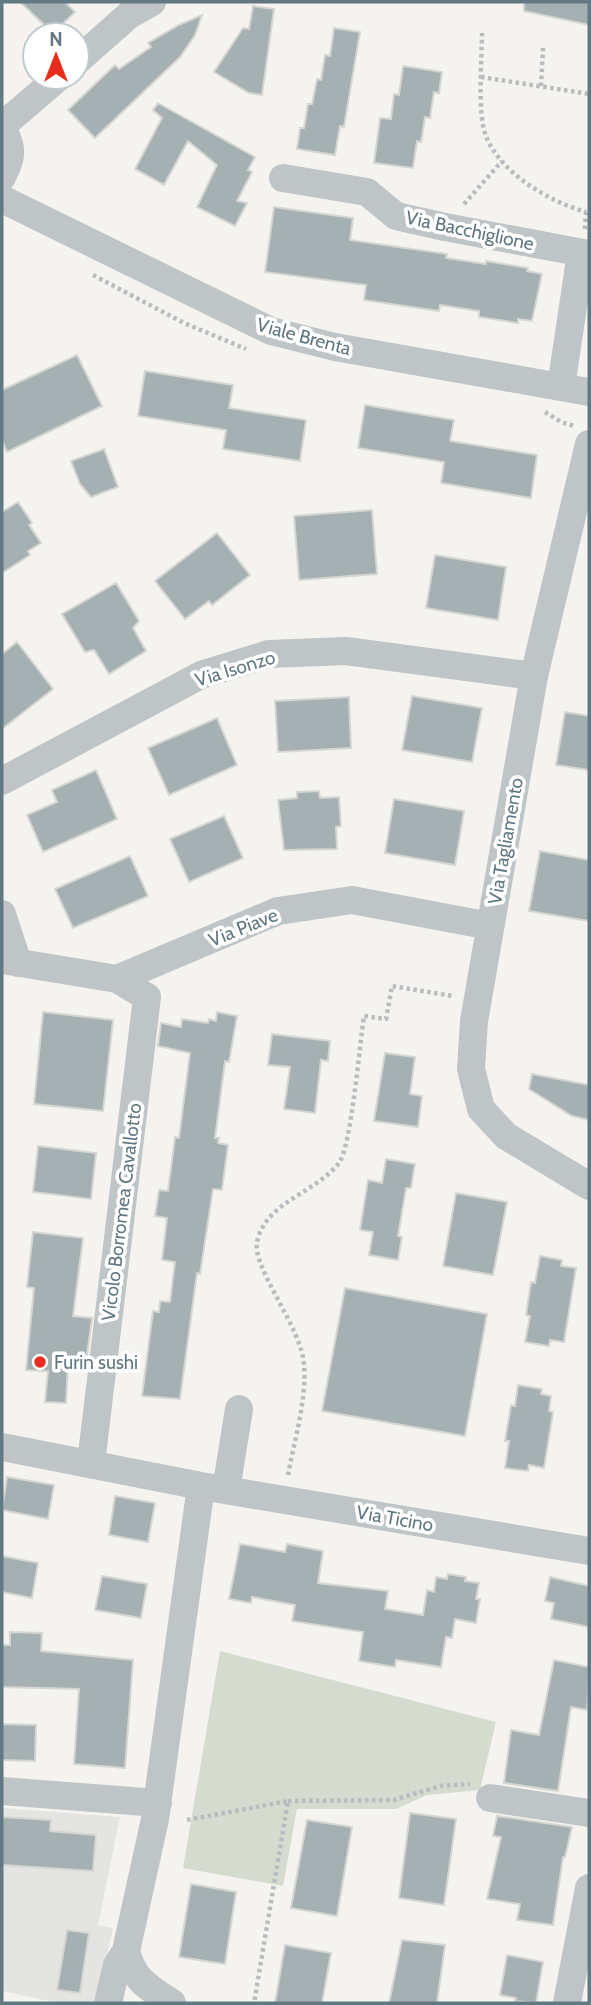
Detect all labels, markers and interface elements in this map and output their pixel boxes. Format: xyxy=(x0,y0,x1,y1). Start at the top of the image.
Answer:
north arrow xyxy=(21,21,91,91)
text: N xyxy=(49,28,63,51)
street label: Via Bacchiglione xyxy=(404,206,536,255)
street label: Viale Brenta xyxy=(254,313,354,360)
street label: Via Isonzo xyxy=(192,645,278,692)
street label: Via Tagliamento xyxy=(483,776,528,906)
street label: Via Piave xyxy=(205,903,281,952)
street label: Vicolo Borromea Cavallotto xyxy=(97,1102,146,1322)
place label: Furin sushi xyxy=(54,1351,138,1374)
marker: Furin sushi xyxy=(32,1354,48,1370)
street label: Via Ticino xyxy=(355,1500,435,1537)

